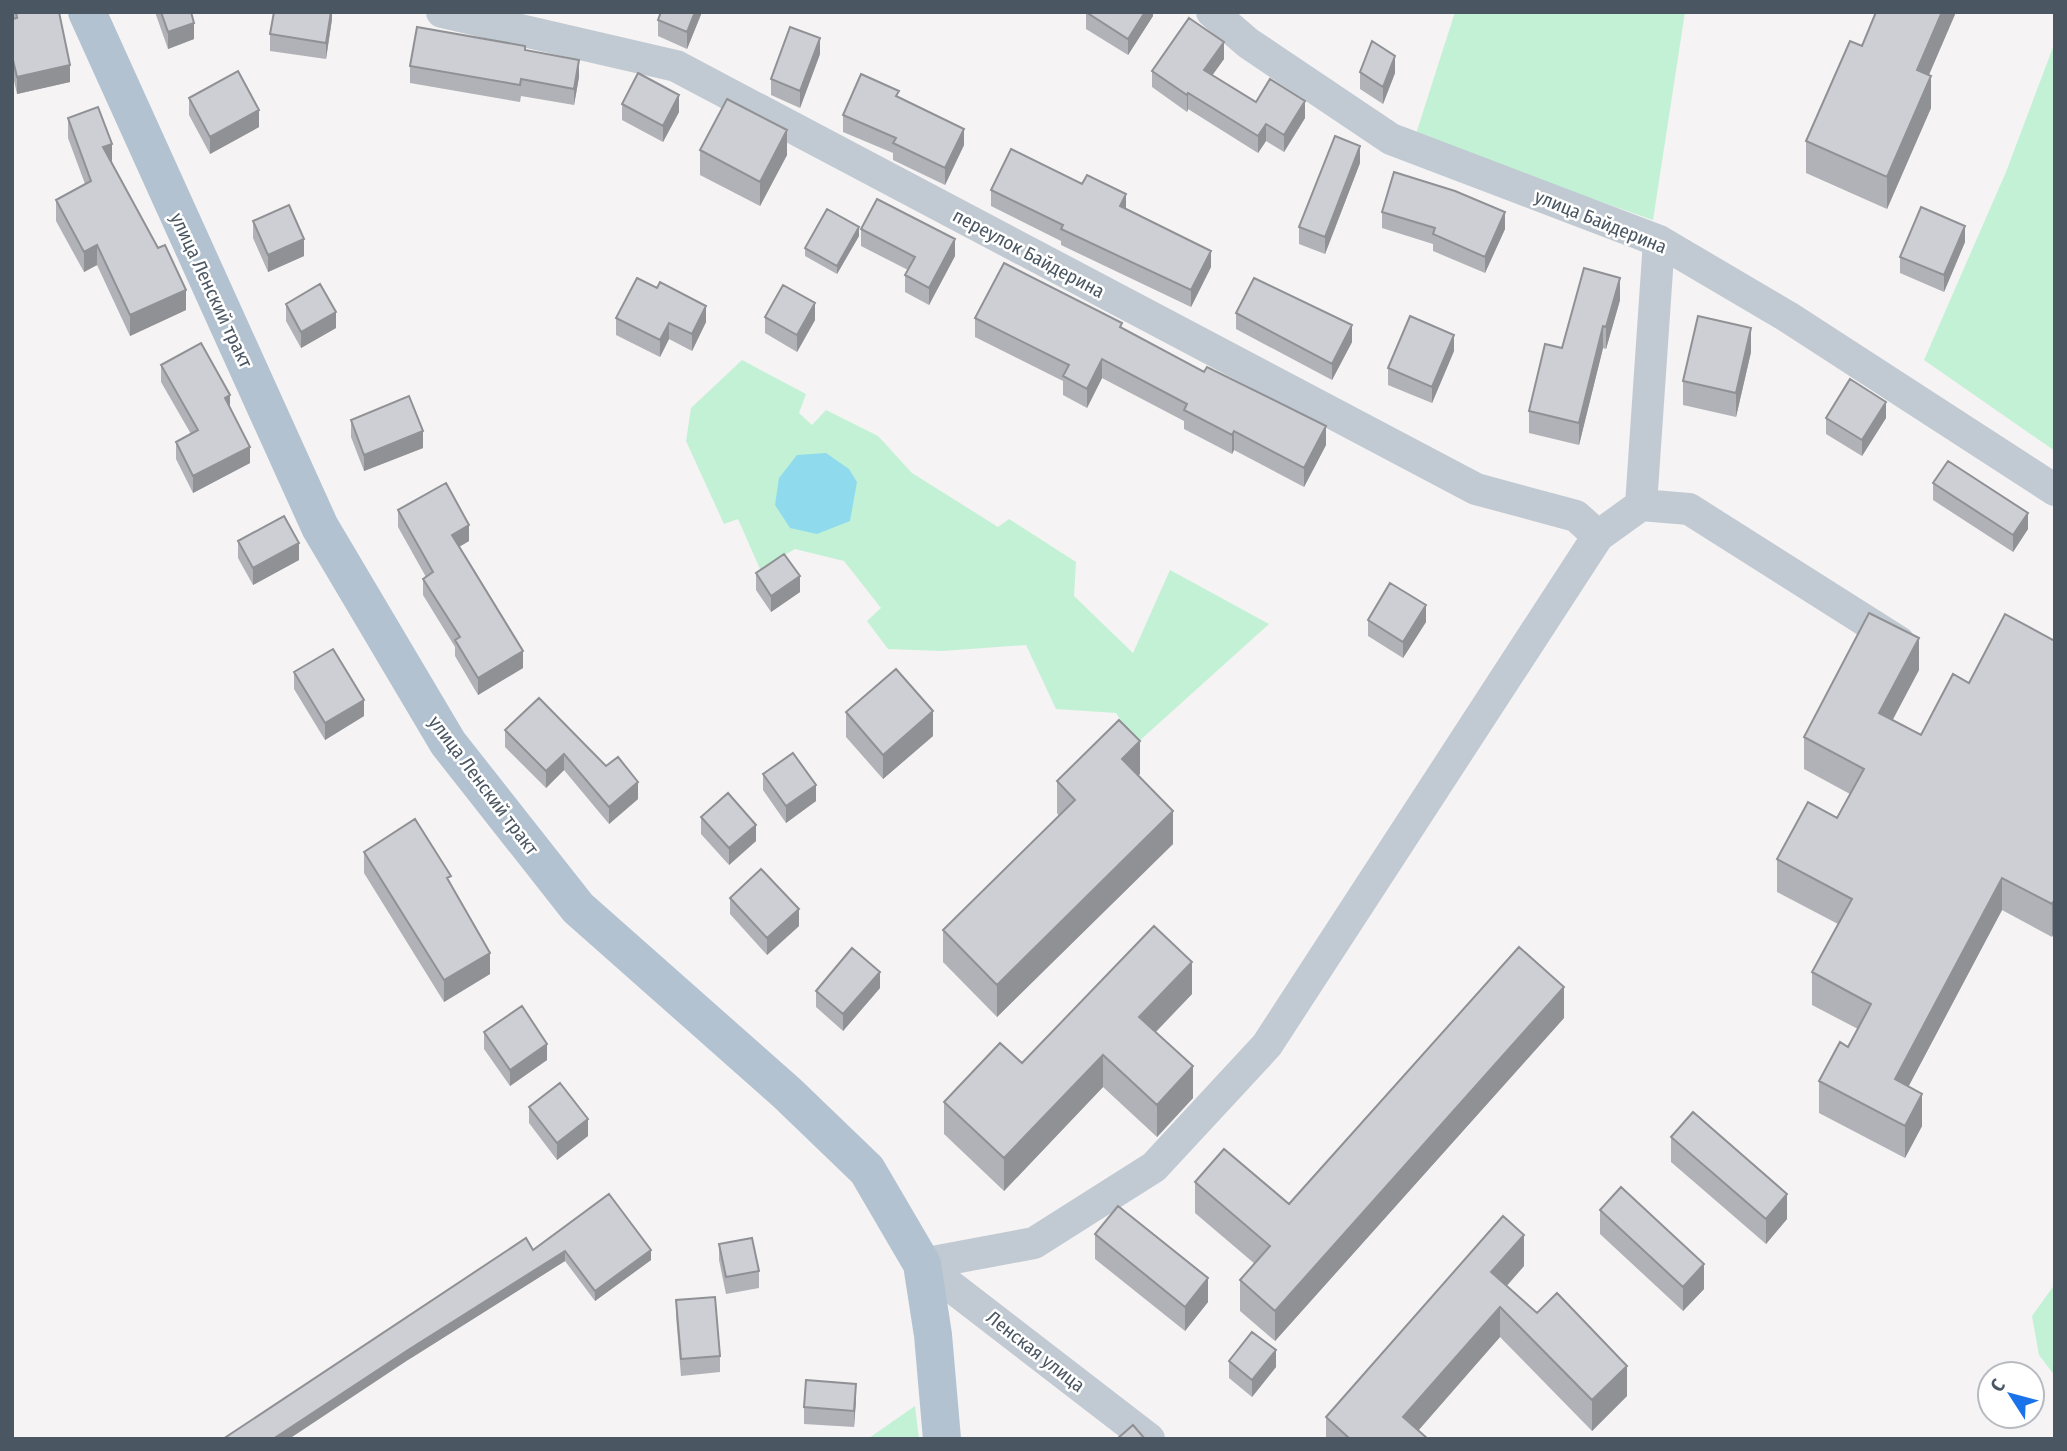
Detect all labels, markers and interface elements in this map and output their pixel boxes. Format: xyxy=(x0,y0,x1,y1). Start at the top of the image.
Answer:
street label: улица Байдерина xyxy=(1531,185,1670,258)
street label: переулок Байдерина xyxy=(949,204,1109,303)
street label: улица Ленский тракт xyxy=(166,209,258,372)
street label: улица Ленский тракт xyxy=(424,711,544,860)
street label: Ленская улица xyxy=(982,1306,1089,1397)
north arrow xyxy=(1976,1360,2046,1430)
text: С xyxy=(1985,1374,2010,1396)

